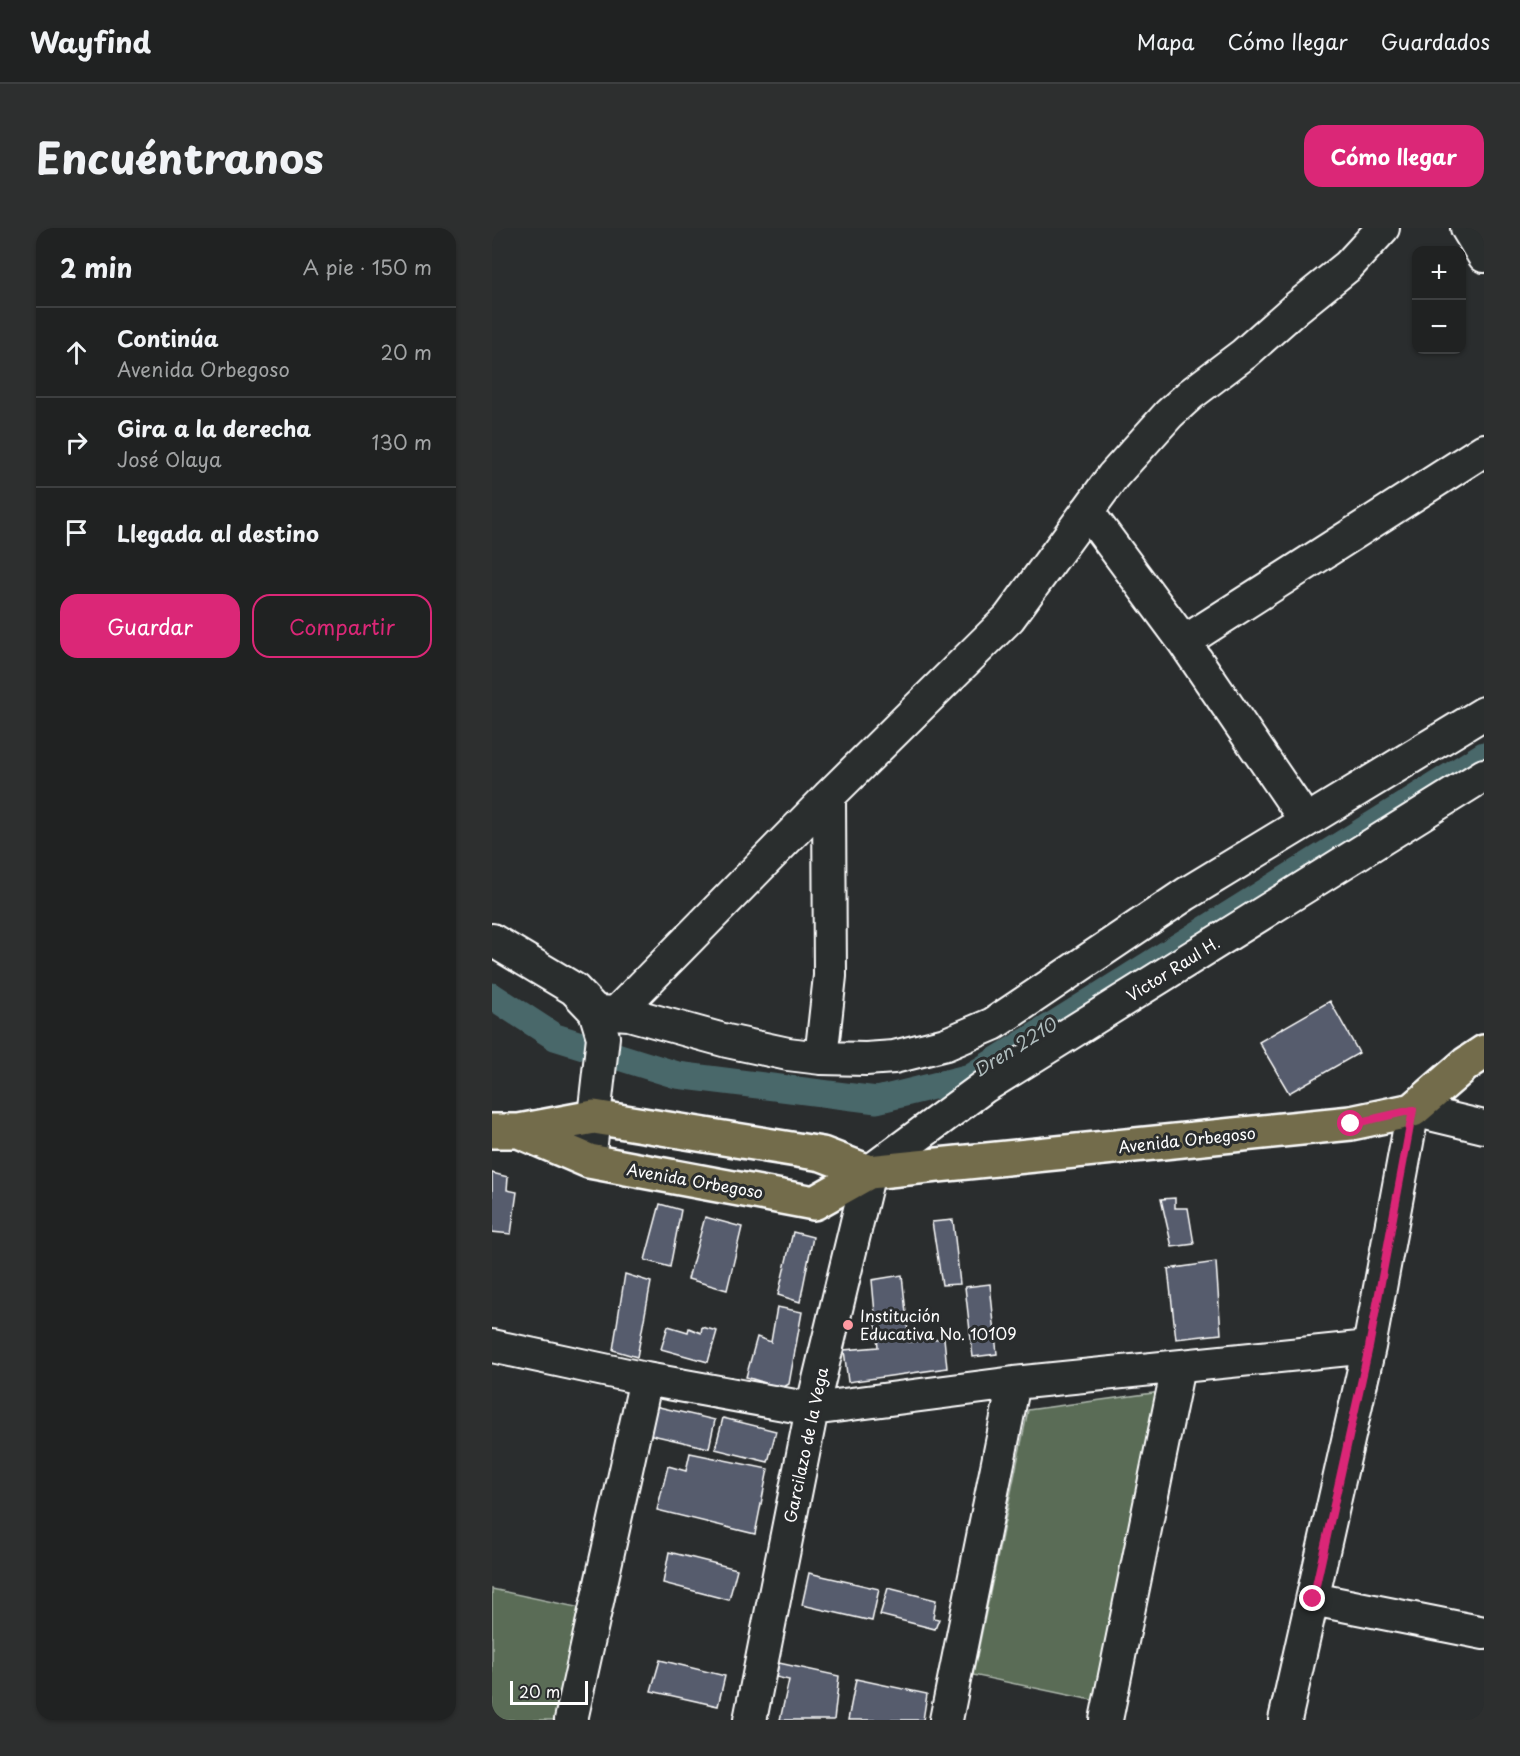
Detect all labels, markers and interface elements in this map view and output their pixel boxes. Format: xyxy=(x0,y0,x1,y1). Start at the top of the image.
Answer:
text: Wayfind xyxy=(30,20,151,63)
text: Mapa xyxy=(1137,25,1195,57)
text: Cómo llegar xyxy=(1228,25,1348,57)
text: Guardados xyxy=(1381,25,1490,57)
text: Encuéntranos xyxy=(36,125,324,188)
button: Cómo llegar xyxy=(1304,125,1484,187)
map controls xyxy=(1412,246,1466,354)
button: + xyxy=(1412,246,1466,300)
text: 2 min xyxy=(60,248,133,287)
text: A pie · 150 m xyxy=(303,252,432,282)
button: − xyxy=(1412,300,1466,354)
text: Continúa xyxy=(117,321,219,354)
icon: ahead xyxy=(60,336,93,369)
text: 20 m xyxy=(380,337,432,367)
text: Avenida Orbegoso xyxy=(117,354,290,384)
text: Gira a la derecha xyxy=(117,411,311,444)
icon: right xyxy=(60,426,93,459)
text: 130 m xyxy=(372,427,432,457)
text: José Olaya xyxy=(117,444,222,474)
icon: arrive xyxy=(60,516,93,549)
text: Llegada al destino xyxy=(117,516,319,549)
button: Guardar xyxy=(60,594,240,658)
button: Compartir xyxy=(252,594,432,658)
street label: Victor Raul H. xyxy=(1121,930,1224,1006)
water label: Dren 2210 xyxy=(967,1009,1063,1083)
route start xyxy=(1337,1110,1363,1136)
street label: Avenida Orbegoso xyxy=(1117,1120,1257,1158)
street label: Avenida Orbegoso xyxy=(625,1156,765,1204)
place label: Institución Educativa No. 10109 xyxy=(860,1303,1017,1345)
marker: Institución Educativa No. 10109 xyxy=(841,1318,855,1332)
street label: Garcilazo de la Vega xyxy=(777,1365,833,1525)
route end xyxy=(1299,1585,1325,1611)
scale bar xyxy=(510,1678,588,1706)
text: 20 m xyxy=(519,1679,560,1703)

